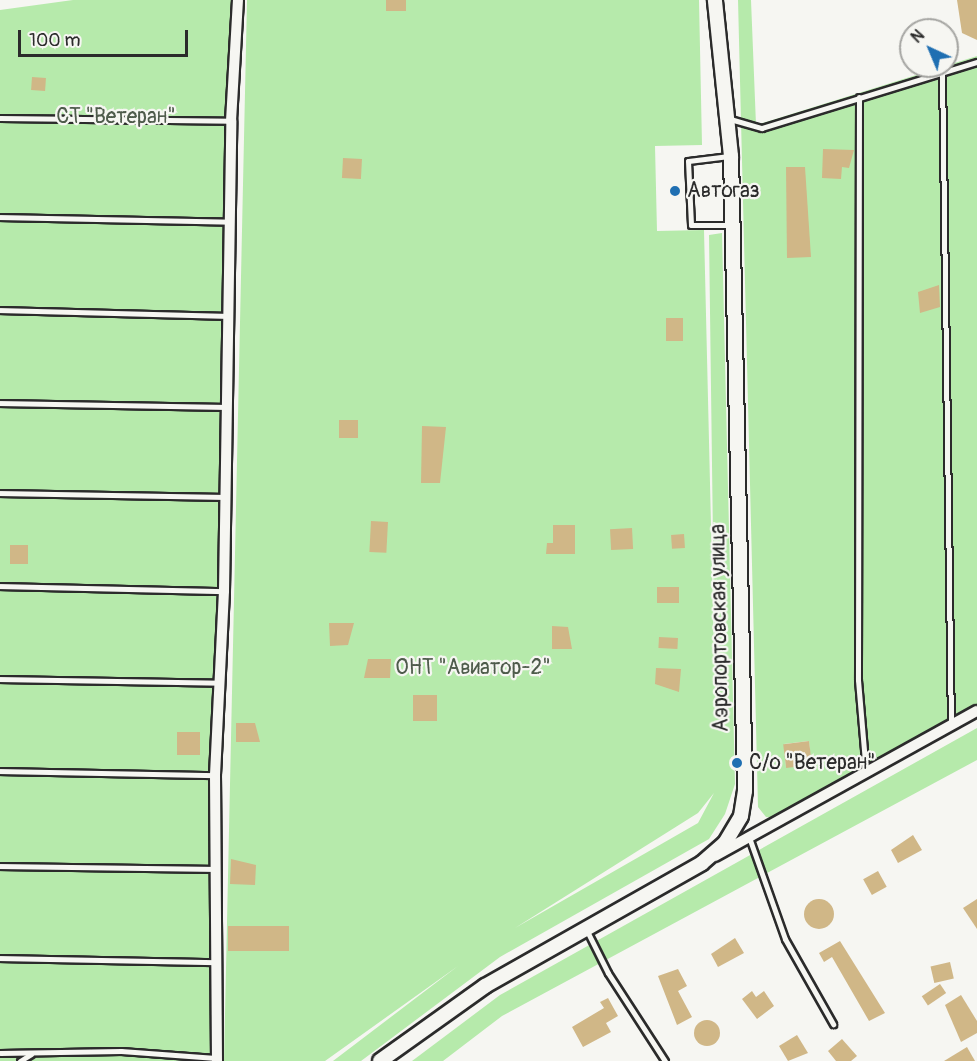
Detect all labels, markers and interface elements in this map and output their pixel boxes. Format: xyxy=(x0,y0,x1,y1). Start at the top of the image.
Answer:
scale bar xyxy=(21,18,190,56)
north arrow xyxy=(899,18,959,78)
text: N xyxy=(907,26,929,47)
text: 100 m xyxy=(29,29,81,52)
park label: СТ "Ветеран" xyxy=(56,104,176,130)
place label: Автогаз xyxy=(687,178,760,204)
marker: Автогаз xyxy=(668,184,682,198)
street label: Аэропортовская улица xyxy=(706,524,734,732)
park label: ОНТ "Авиатор-2" xyxy=(395,655,551,681)
place label: С/о "Ветеран" xyxy=(749,750,876,776)
marker: С/о "Ветеран" xyxy=(730,756,744,770)

